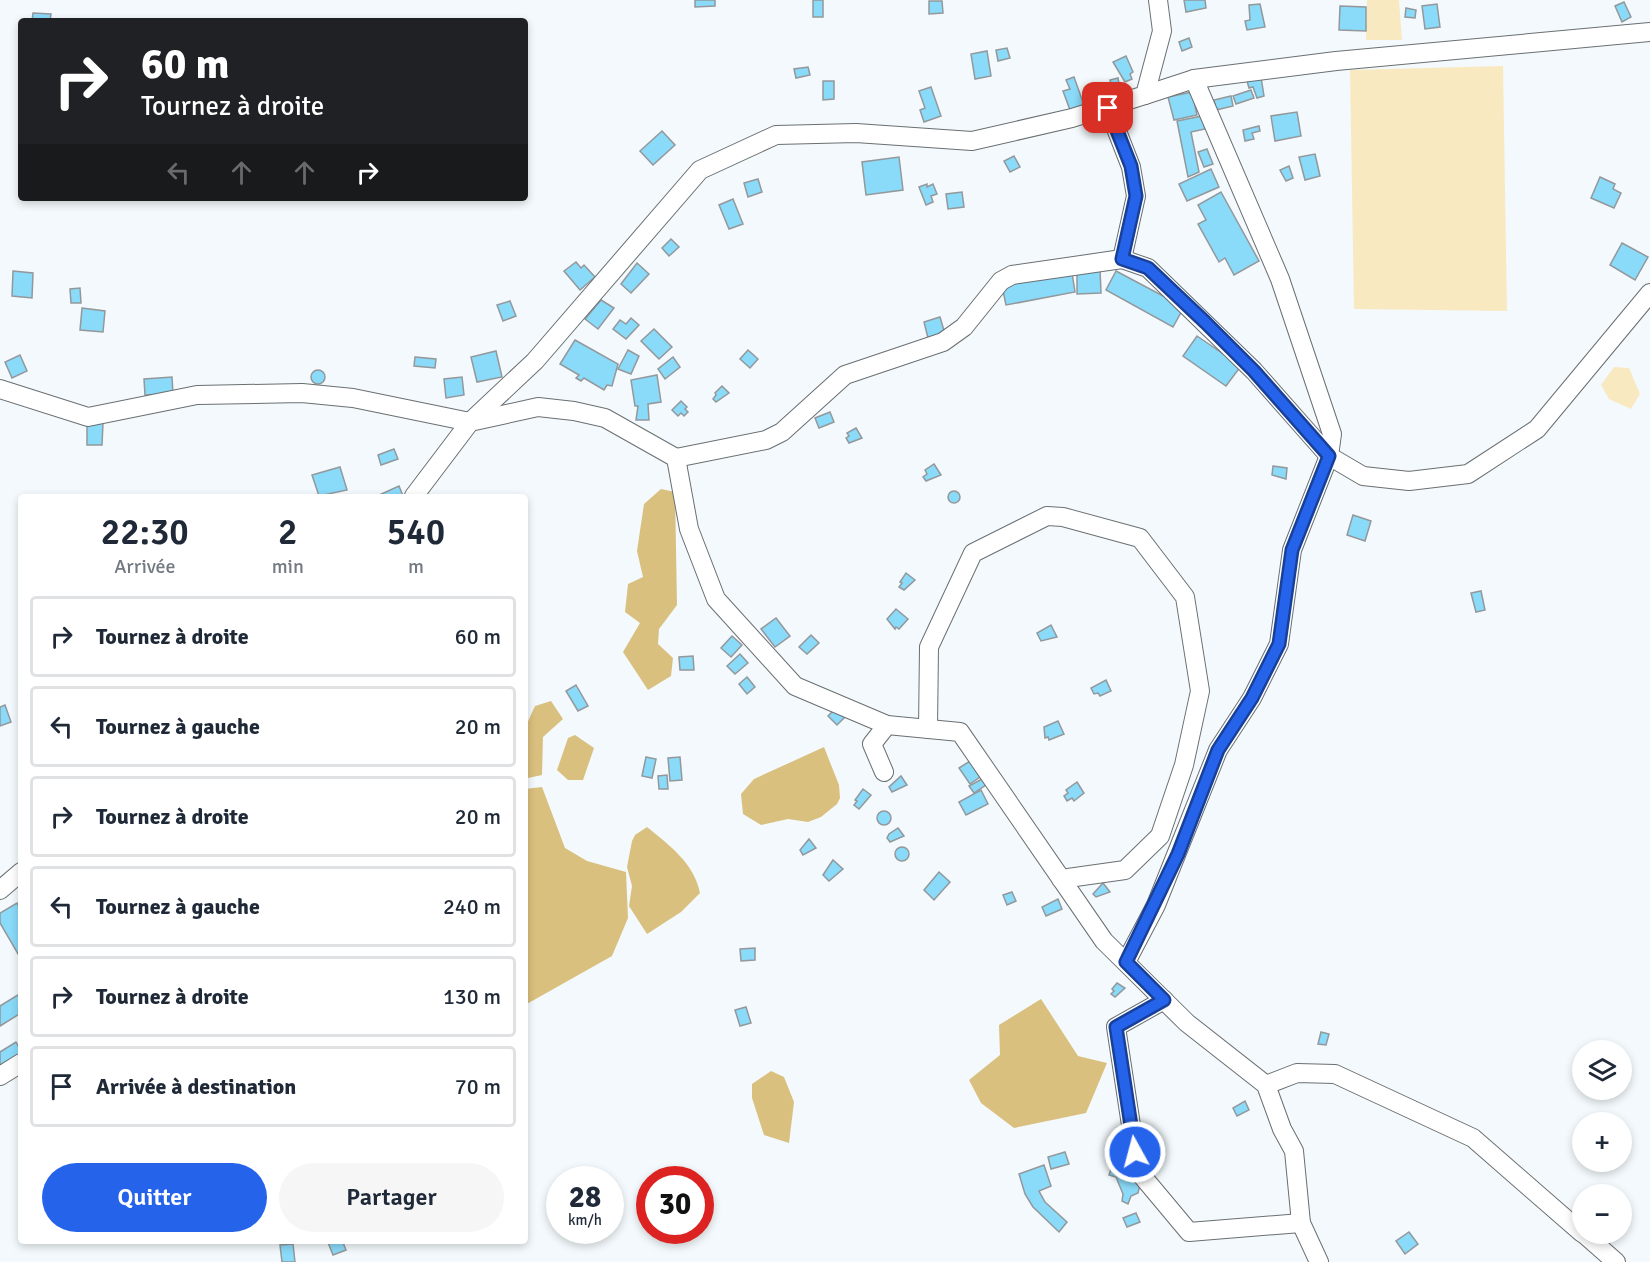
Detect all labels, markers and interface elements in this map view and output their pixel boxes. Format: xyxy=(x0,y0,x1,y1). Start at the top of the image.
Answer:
text: 60 m xyxy=(141,39,230,90)
icon: right xyxy=(42,42,120,120)
pin xyxy=(1082,82,1133,133)
text: Tournez à droite xyxy=(141,90,324,123)
icon: arrive xyxy=(1091,91,1124,124)
icon: left xyxy=(162,156,195,189)
icon: ahead xyxy=(225,156,258,189)
icon: ahead xyxy=(288,156,321,189)
icon: right xyxy=(351,156,384,189)
text: 22:30 xyxy=(101,510,189,555)
text: 2 xyxy=(278,510,298,555)
text: 540 xyxy=(387,510,445,555)
text: Arrivée xyxy=(114,554,176,579)
text: min xyxy=(272,554,304,579)
text: m xyxy=(408,554,424,579)
icon: right xyxy=(45,620,78,653)
text: Tournez à droite xyxy=(96,623,249,650)
text: 60 m xyxy=(455,623,501,650)
icon: left xyxy=(45,710,78,743)
text: Tournez à gauche xyxy=(96,713,260,740)
text: 20 m xyxy=(455,713,501,740)
icon: right xyxy=(45,800,78,833)
text: Tournez à droite xyxy=(96,803,249,830)
text: 20 m xyxy=(455,803,501,830)
icon: left xyxy=(45,890,78,923)
text: Tournez à gauche xyxy=(96,893,260,920)
text: 240 m xyxy=(443,893,501,920)
icon: right xyxy=(45,980,78,1013)
text: Tournez à droite xyxy=(96,983,249,1010)
text: 130 m xyxy=(443,983,501,1010)
map controls xyxy=(1572,1040,1632,1244)
button: layers xyxy=(1572,1040,1632,1100)
icon: arrive xyxy=(45,1070,78,1103)
text: Arrivée à destination xyxy=(96,1073,296,1100)
text: 70 m xyxy=(455,1073,501,1100)
button: + xyxy=(1572,1112,1632,1172)
position arrow xyxy=(1103,1120,1167,1184)
button: Quitter xyxy=(42,1163,267,1232)
button: Partager xyxy=(279,1163,504,1232)
speed limit sign: 30 xyxy=(636,1166,714,1244)
text: 28 xyxy=(569,1179,601,1216)
button: − xyxy=(1572,1184,1632,1244)
text: km/h xyxy=(568,1211,602,1229)

